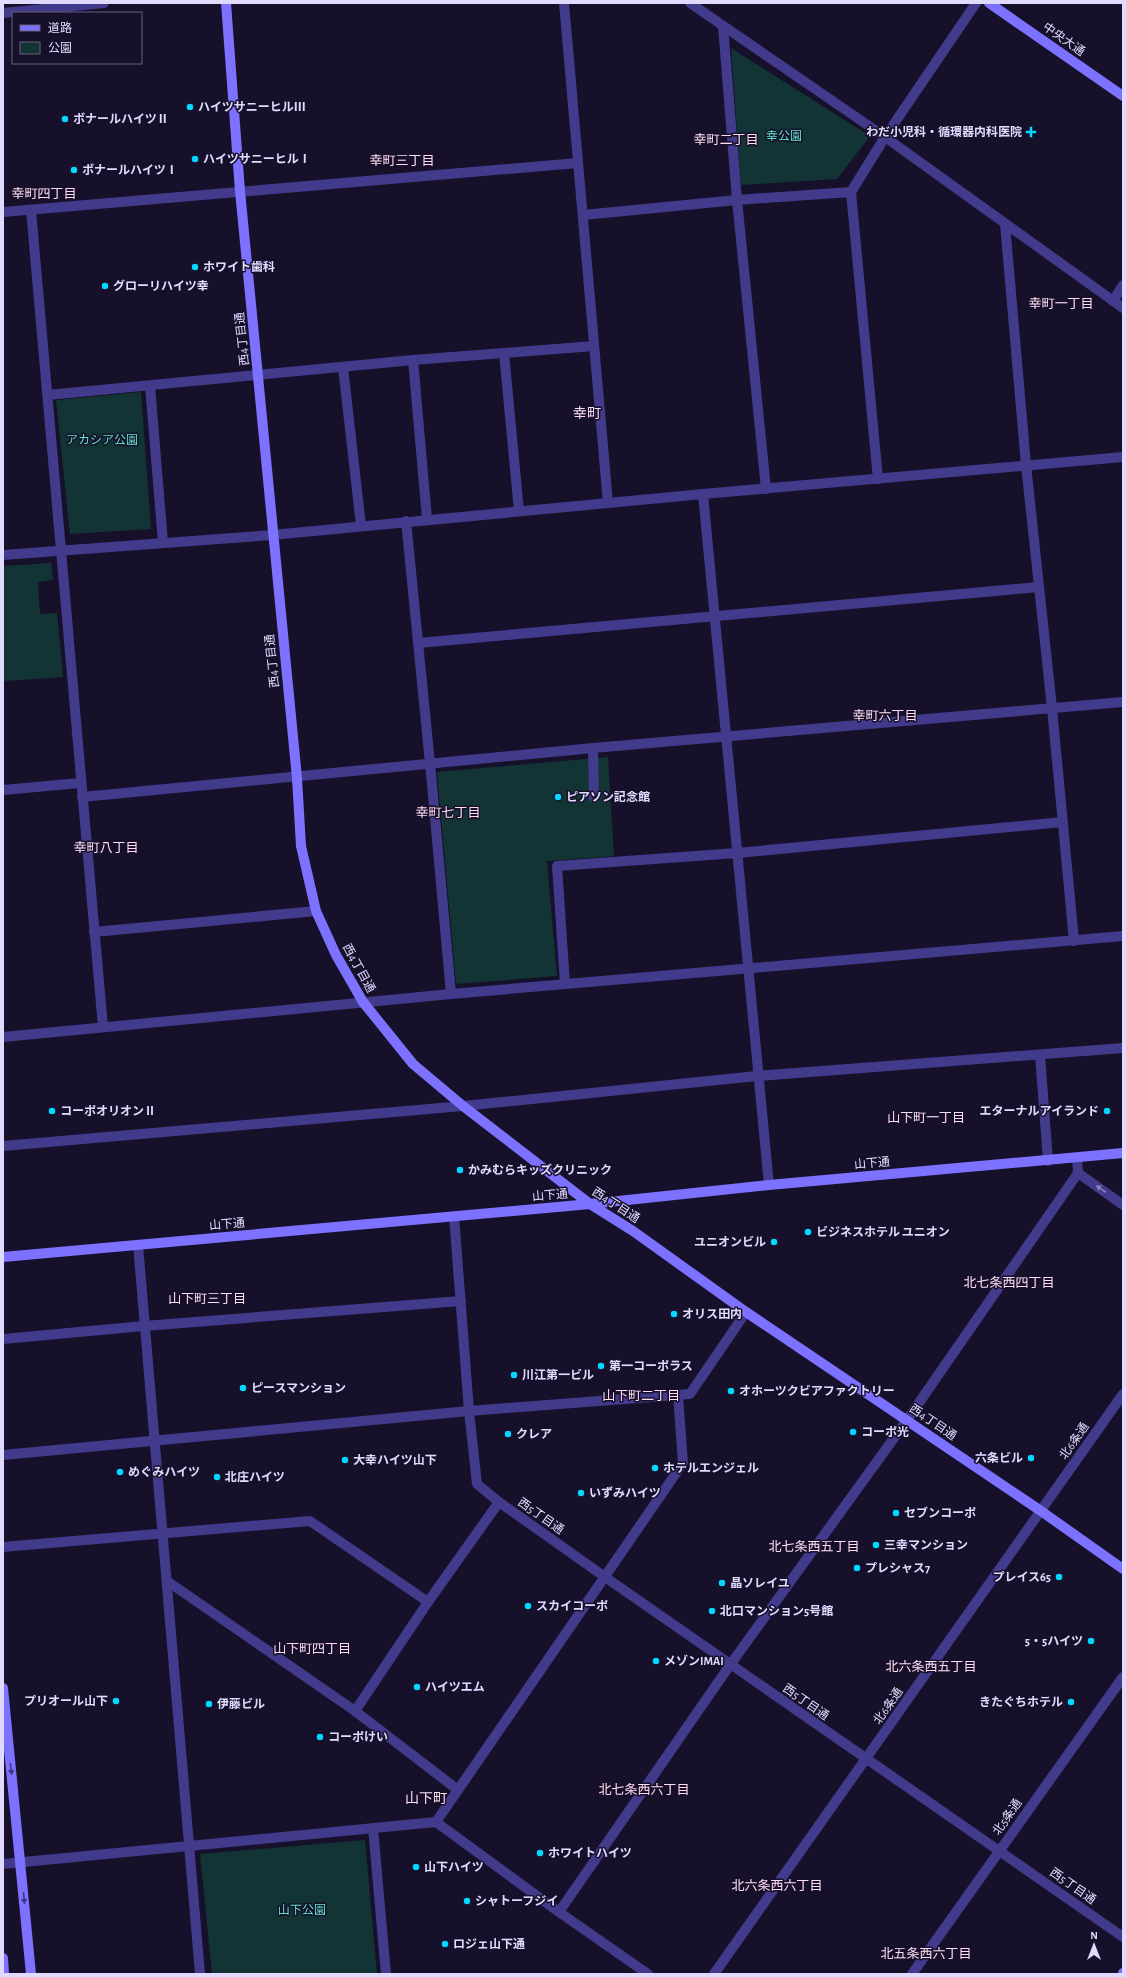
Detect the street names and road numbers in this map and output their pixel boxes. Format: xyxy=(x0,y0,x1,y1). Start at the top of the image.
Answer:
street label: 中央大通 xyxy=(1041,19,1088,58)
street label: 西4丁目通 xyxy=(232,312,251,366)
street label: 西4丁目通 xyxy=(262,634,281,688)
street label: 西4丁目通 xyxy=(341,941,378,994)
street label: 山下通 xyxy=(853,1154,890,1171)
street label: 西4丁目通 xyxy=(590,1184,642,1225)
street label: 山下通 xyxy=(531,1186,568,1203)
street label: 山下通 xyxy=(208,1215,245,1232)
street label: 西4丁目通 xyxy=(907,1401,959,1442)
street label: 北6条通 xyxy=(1056,1420,1091,1461)
street label: 西5丁目通 xyxy=(516,1495,567,1536)
street label: 西5丁目通 xyxy=(781,1681,832,1722)
street label: 北6条通 xyxy=(870,1685,905,1726)
street label: 北5条通 xyxy=(989,1796,1024,1837)
street label: 西5丁目通 xyxy=(1048,1865,1099,1906)

